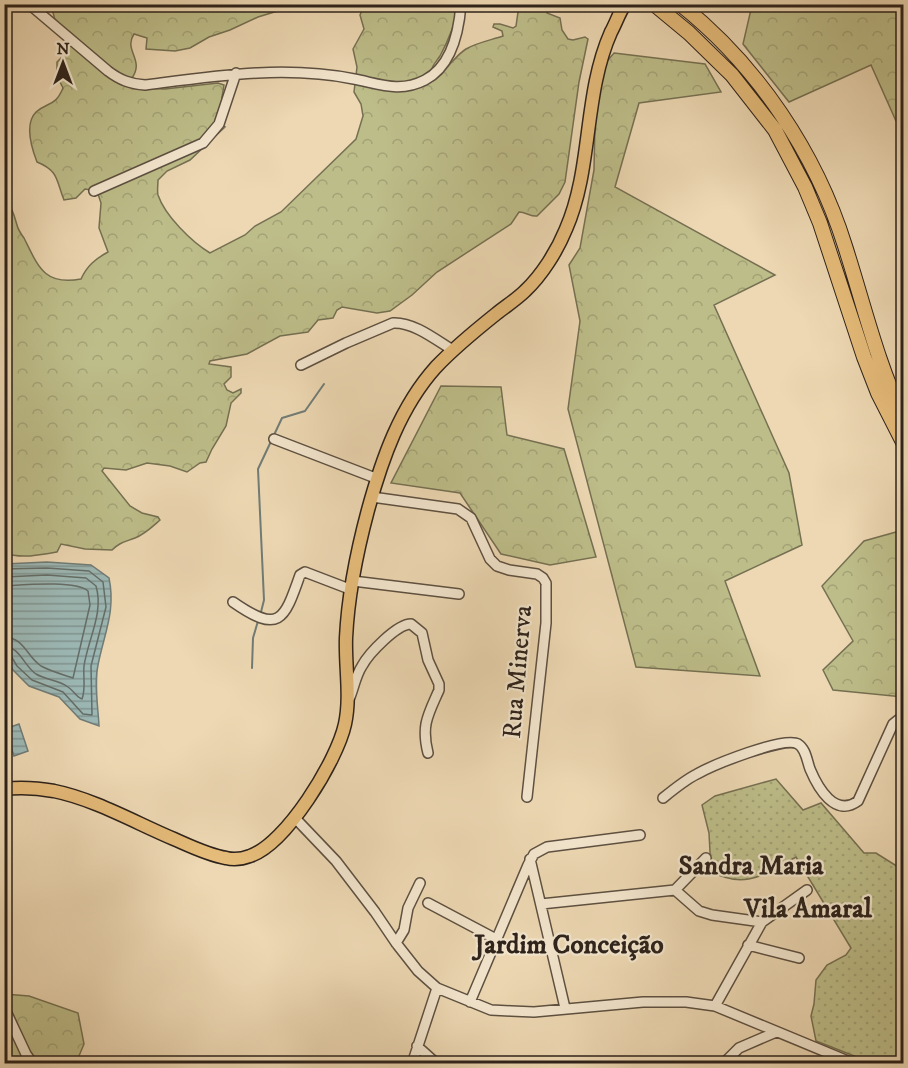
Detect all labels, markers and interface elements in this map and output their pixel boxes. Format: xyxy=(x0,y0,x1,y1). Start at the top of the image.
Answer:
north arrow xyxy=(33,33,93,93)
text: N xyxy=(56,39,70,59)
street label: Rua Minerva xyxy=(496,604,540,740)
district label: Sandra Maria xyxy=(678,849,824,883)
district label: Vila Amaral xyxy=(743,892,873,926)
district label: Jardim Conceição xyxy=(471,928,664,962)

